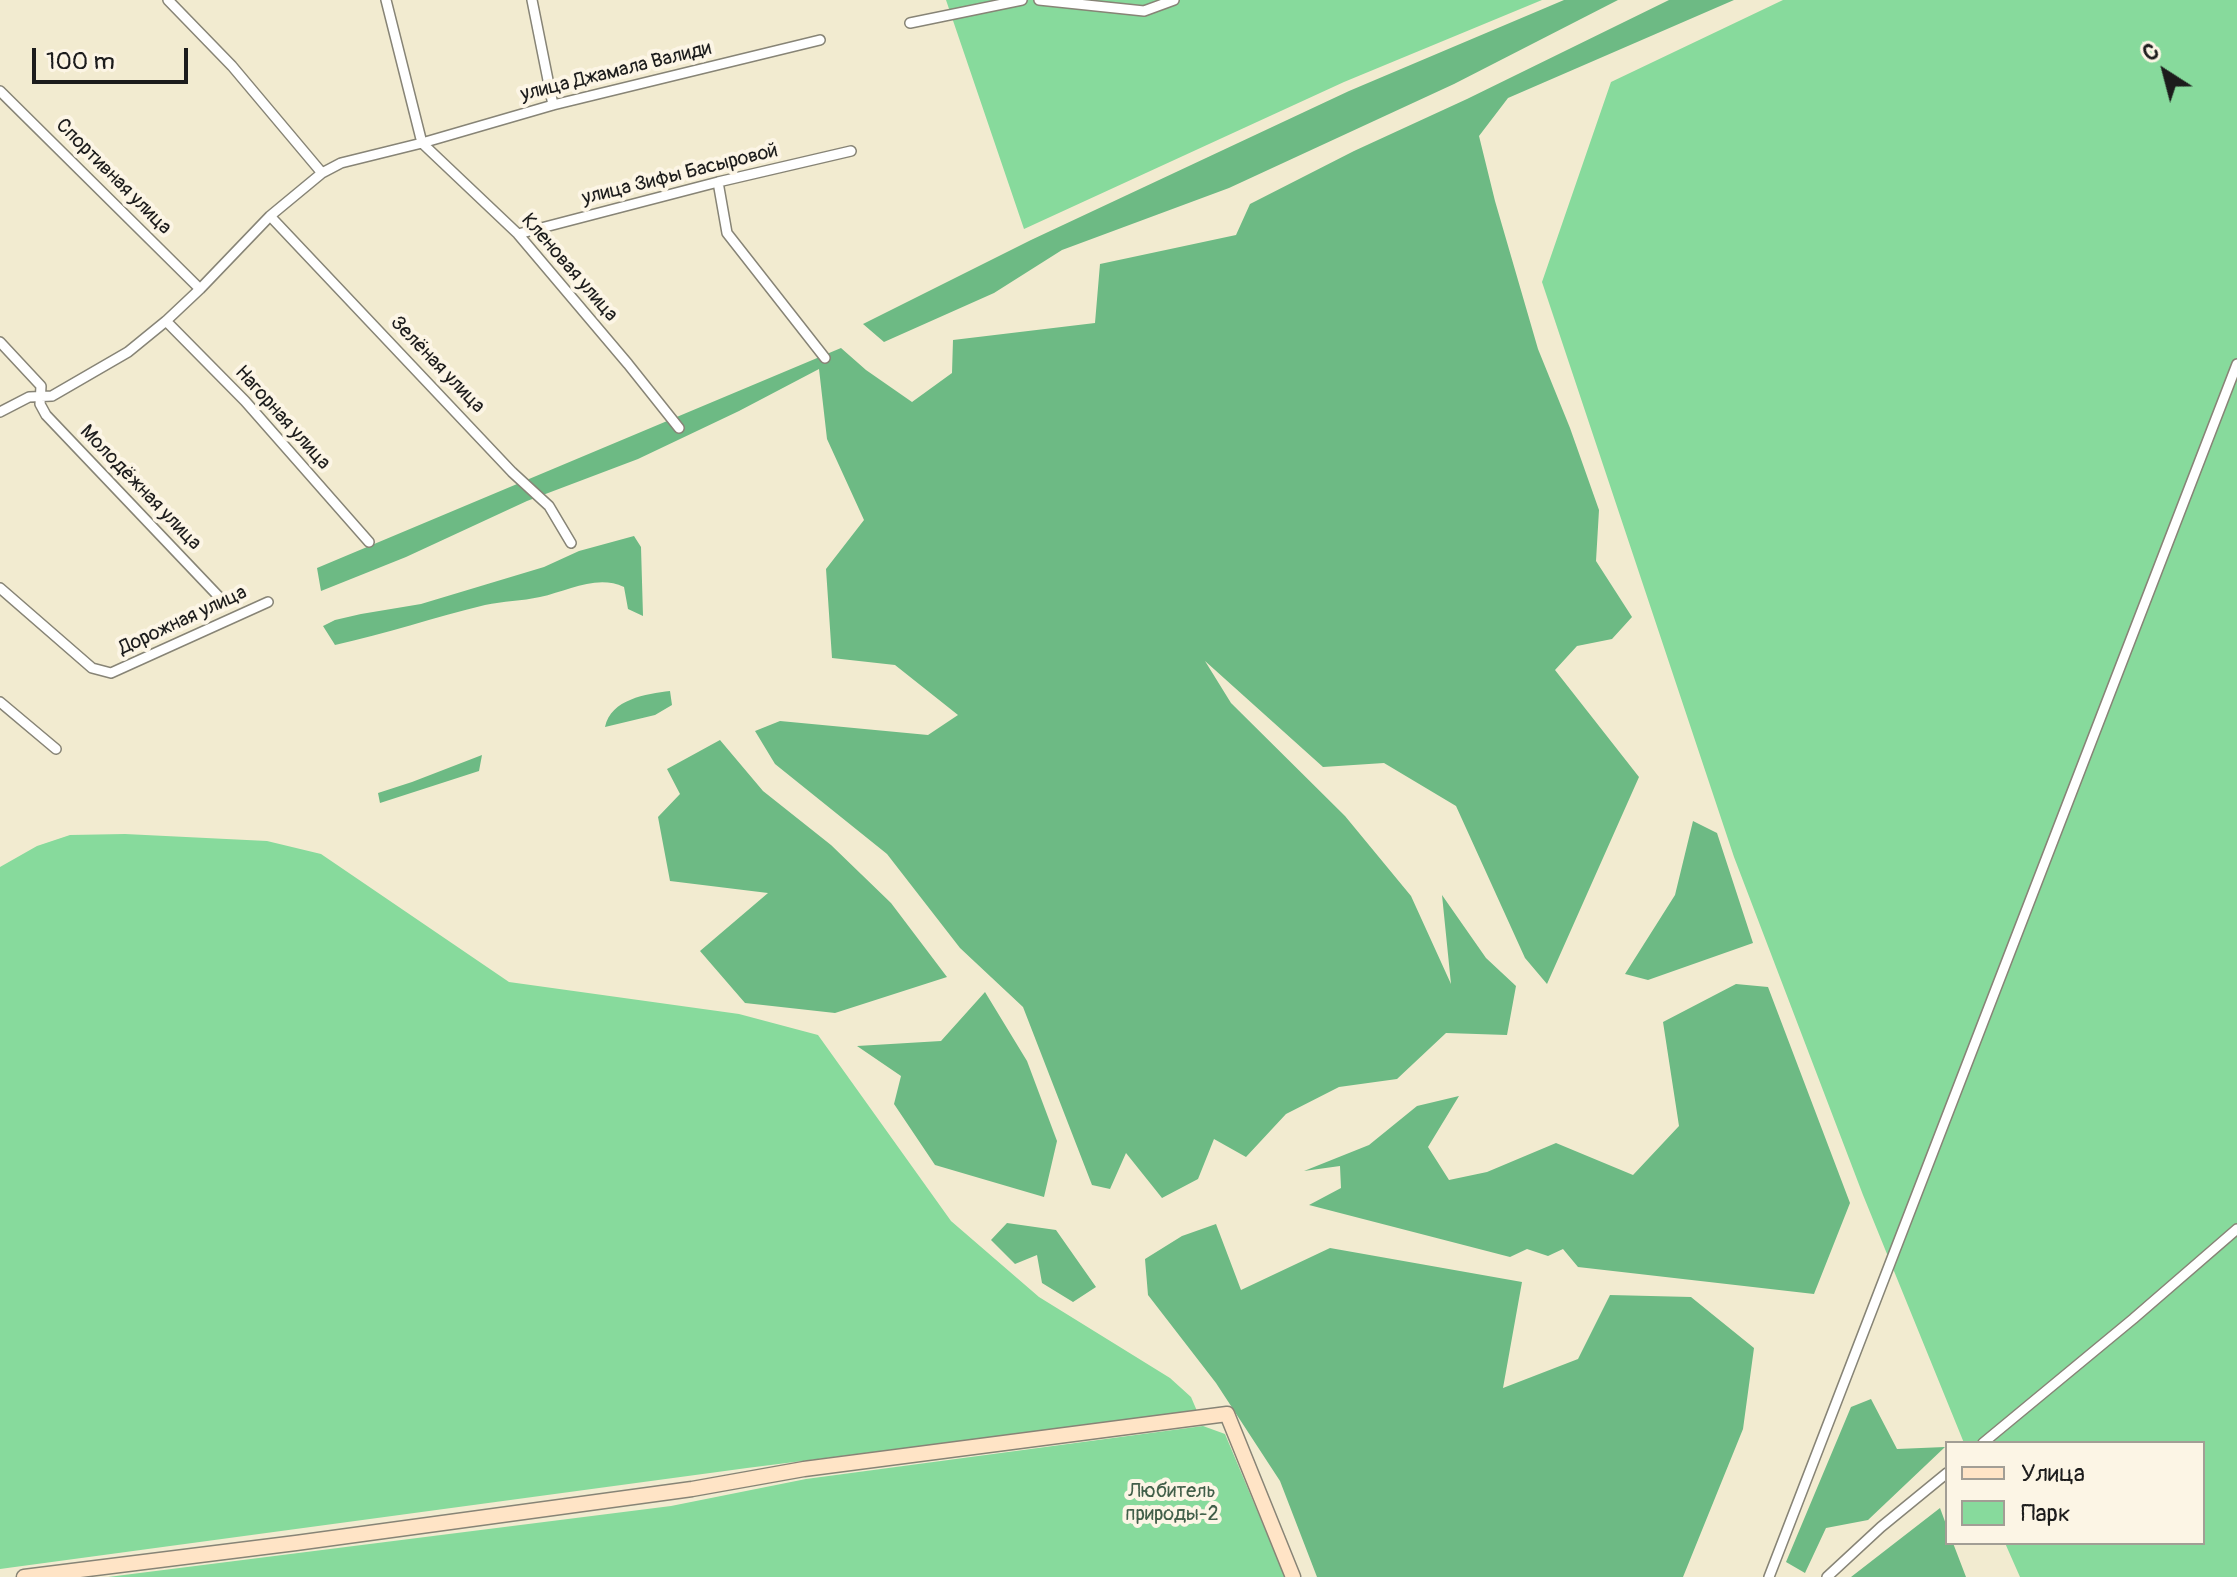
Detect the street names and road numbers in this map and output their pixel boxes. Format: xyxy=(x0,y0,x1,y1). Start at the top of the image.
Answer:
street label: улица Джамала Валиди xyxy=(518,37,714,107)
street label: Спортивная улица xyxy=(50,114,176,240)
street label: улица Зифы Басыровой xyxy=(580,139,780,211)
street label: Кленовая улица xyxy=(516,209,622,327)
street label: Зелёная улица xyxy=(385,311,489,419)
street label: Нагорная улица xyxy=(229,361,335,475)
street label: Молодёжная улица xyxy=(74,420,206,556)
street label: Дорожная улица xyxy=(115,581,251,661)

